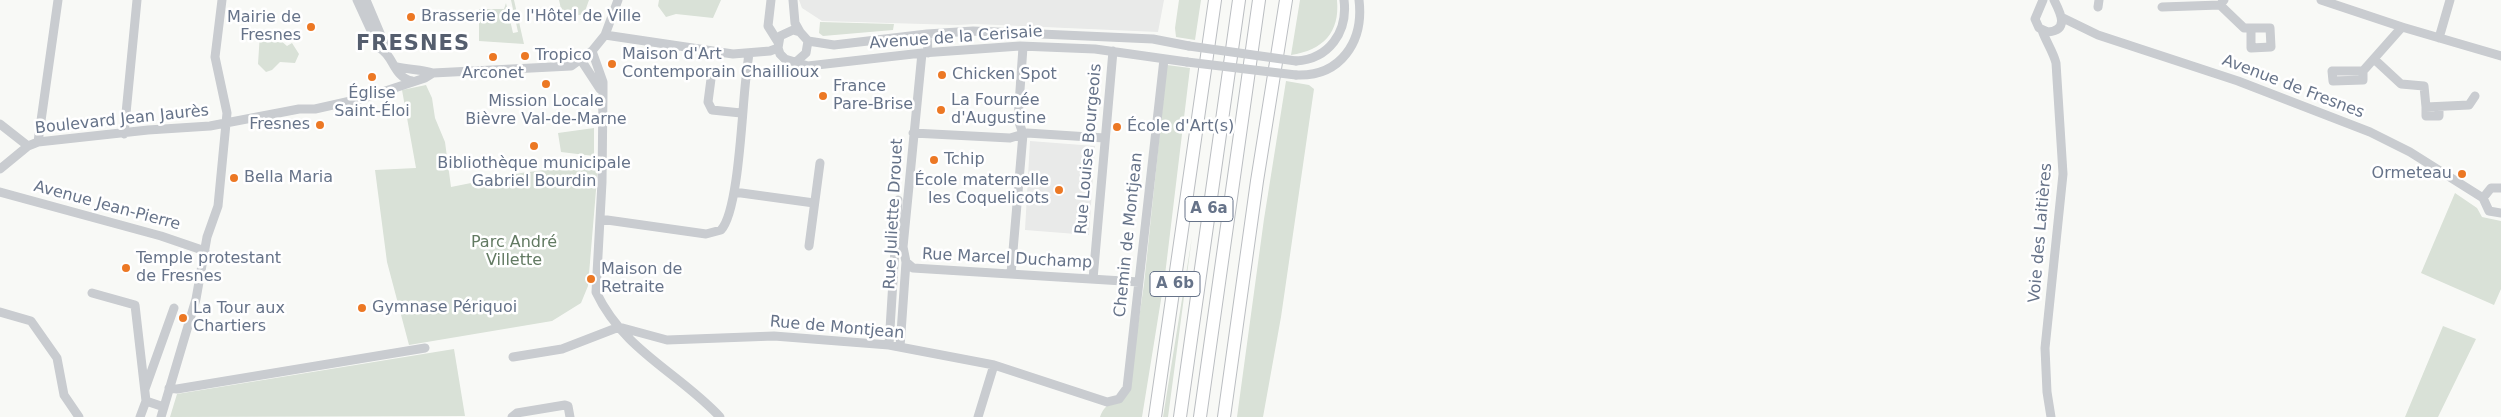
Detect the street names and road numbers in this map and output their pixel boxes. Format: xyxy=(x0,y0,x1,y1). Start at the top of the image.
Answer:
street label: Avenue de la Cerisaie xyxy=(869,22,1043,54)
street label: Avenue de Fresnes xyxy=(2219,51,2367,123)
street label: Rue Louise Bourgeois xyxy=(1072,63,1106,235)
street label: Boulevard Jean Jaurès xyxy=(34,101,210,139)
street label: Rue Juliette Drouet xyxy=(880,138,908,290)
street label: Chemin de Montjean xyxy=(1111,152,1147,318)
street label: Voie des Laitières xyxy=(2025,162,2057,304)
street label: Avenue Jean-Pierre xyxy=(32,177,182,235)
road number: A 6a xyxy=(1185,196,1233,222)
street label: Rue Marcel Duchamp xyxy=(921,245,1093,273)
road number: A 6b xyxy=(1150,272,1200,296)
street label: Rue de Montjean xyxy=(769,313,905,343)

